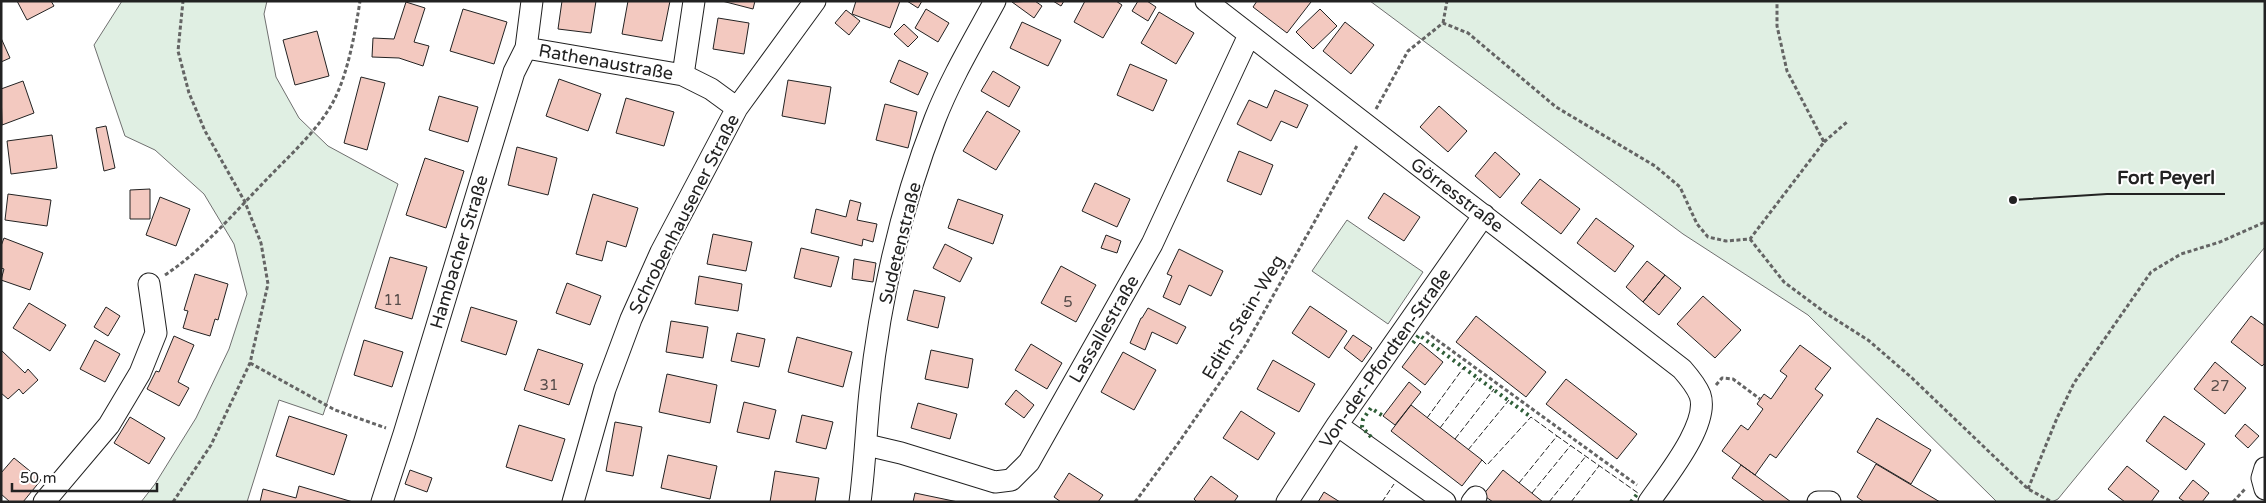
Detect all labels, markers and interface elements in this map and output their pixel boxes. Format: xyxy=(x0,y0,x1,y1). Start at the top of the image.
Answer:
street label: Rathenaustraße xyxy=(537,39,675,85)
street label: Schrobenhausener Straße xyxy=(624,111,744,317)
street label: Görresstraße xyxy=(1406,153,1508,237)
callout: Fort Peyerl xyxy=(2107,160,2225,194)
text: Fort Peyerl xyxy=(2117,167,2215,190)
street label: Hambacher Straße xyxy=(425,172,493,332)
street label: Sudetenstraße xyxy=(874,180,926,306)
street label: Edith-Stein-Weg xyxy=(1197,251,1289,383)
street label: Von-der-Pfordten-Straße xyxy=(1314,264,1456,452)
street label: Lassallestraße xyxy=(1064,271,1144,387)
house number: 11 xyxy=(384,291,402,309)
house number: 5 xyxy=(1063,293,1073,311)
house number: 31 xyxy=(540,376,558,394)
house number: 27 xyxy=(2211,377,2229,395)
scale bar xyxy=(12,460,158,492)
text: 50 m xyxy=(20,469,57,487)

